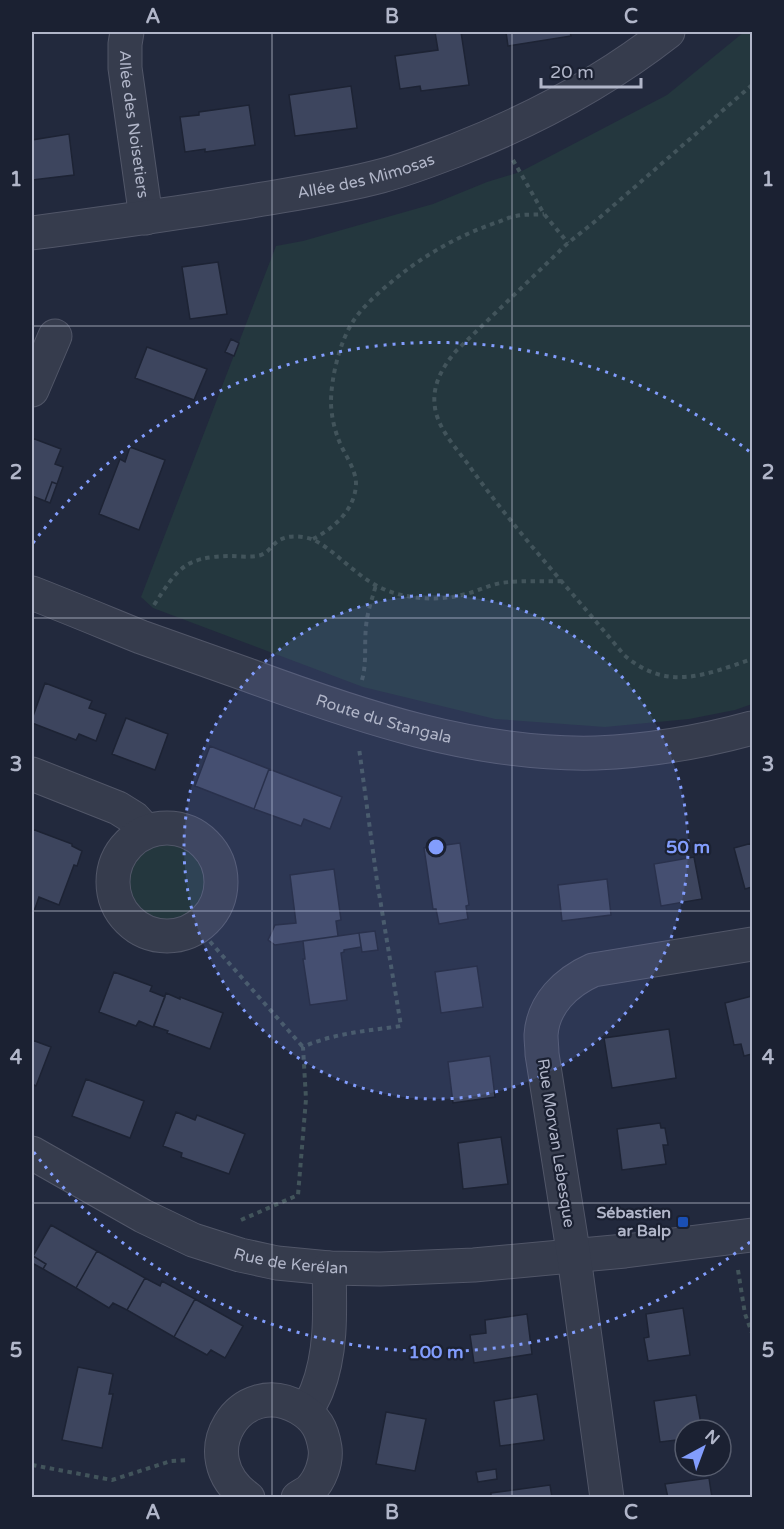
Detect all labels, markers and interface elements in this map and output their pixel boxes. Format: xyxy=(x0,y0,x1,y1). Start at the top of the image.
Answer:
text: A xyxy=(146,5,161,29)
text: B xyxy=(385,5,399,29)
text: C xyxy=(624,5,638,29)
street label: Allée des Noisetiers xyxy=(115,50,153,200)
scale bar xyxy=(541,51,642,89)
text: 20 m xyxy=(550,61,594,83)
street label: Allée des Mimosas xyxy=(296,149,437,203)
text: 1 xyxy=(10,168,22,192)
text: 1 xyxy=(762,168,774,192)
text: 2 xyxy=(10,461,22,485)
text: 2 xyxy=(762,461,774,485)
street label: Route du Stangala xyxy=(313,690,454,748)
text: 3 xyxy=(10,753,22,777)
text: 3 xyxy=(762,753,774,777)
text: 50 m xyxy=(666,836,710,858)
centre of rings xyxy=(426,837,446,857)
text: 4 xyxy=(10,1046,23,1070)
text: 4 xyxy=(762,1046,775,1070)
street label: Rue Morvan Lebesque xyxy=(533,1057,579,1229)
place label: Sébastien ar Balp xyxy=(596,1203,671,1241)
marker: Sébastien ar Balp xyxy=(676,1215,690,1229)
street label: Rue de Kerélan xyxy=(231,1244,348,1278)
text: 5 xyxy=(10,1339,22,1363)
text: 5 xyxy=(762,1339,774,1363)
text: 100 m xyxy=(408,1341,464,1363)
north arrow xyxy=(673,1418,733,1478)
text: N xyxy=(701,1426,724,1449)
text: A xyxy=(146,1501,161,1525)
text: B xyxy=(385,1501,399,1525)
text: C xyxy=(624,1501,638,1525)

